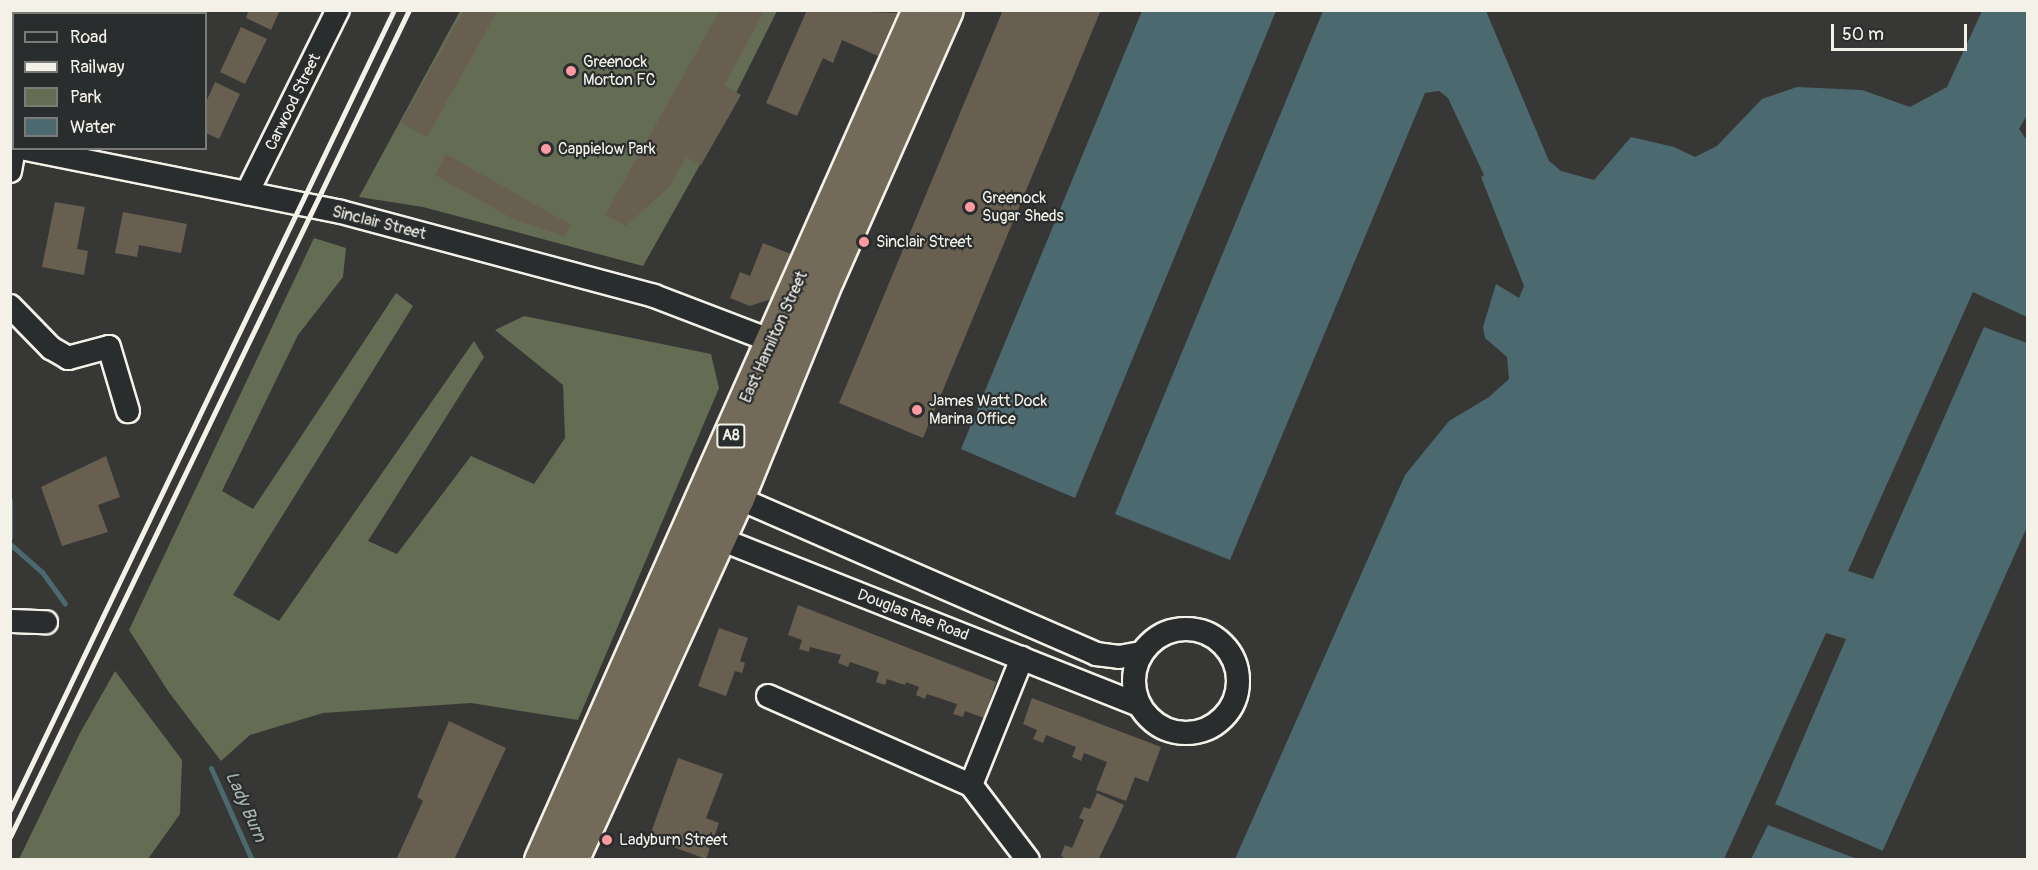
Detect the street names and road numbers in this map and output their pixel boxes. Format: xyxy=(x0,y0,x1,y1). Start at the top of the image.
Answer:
street label: Carwood Street xyxy=(261,50,325,154)
street label: Sinclair Street xyxy=(330,202,428,244)
street label: East Hamilton Street xyxy=(736,268,812,406)
road number: A8 xyxy=(716,424,746,448)
street label: Douglas Rae Road xyxy=(855,585,971,645)

